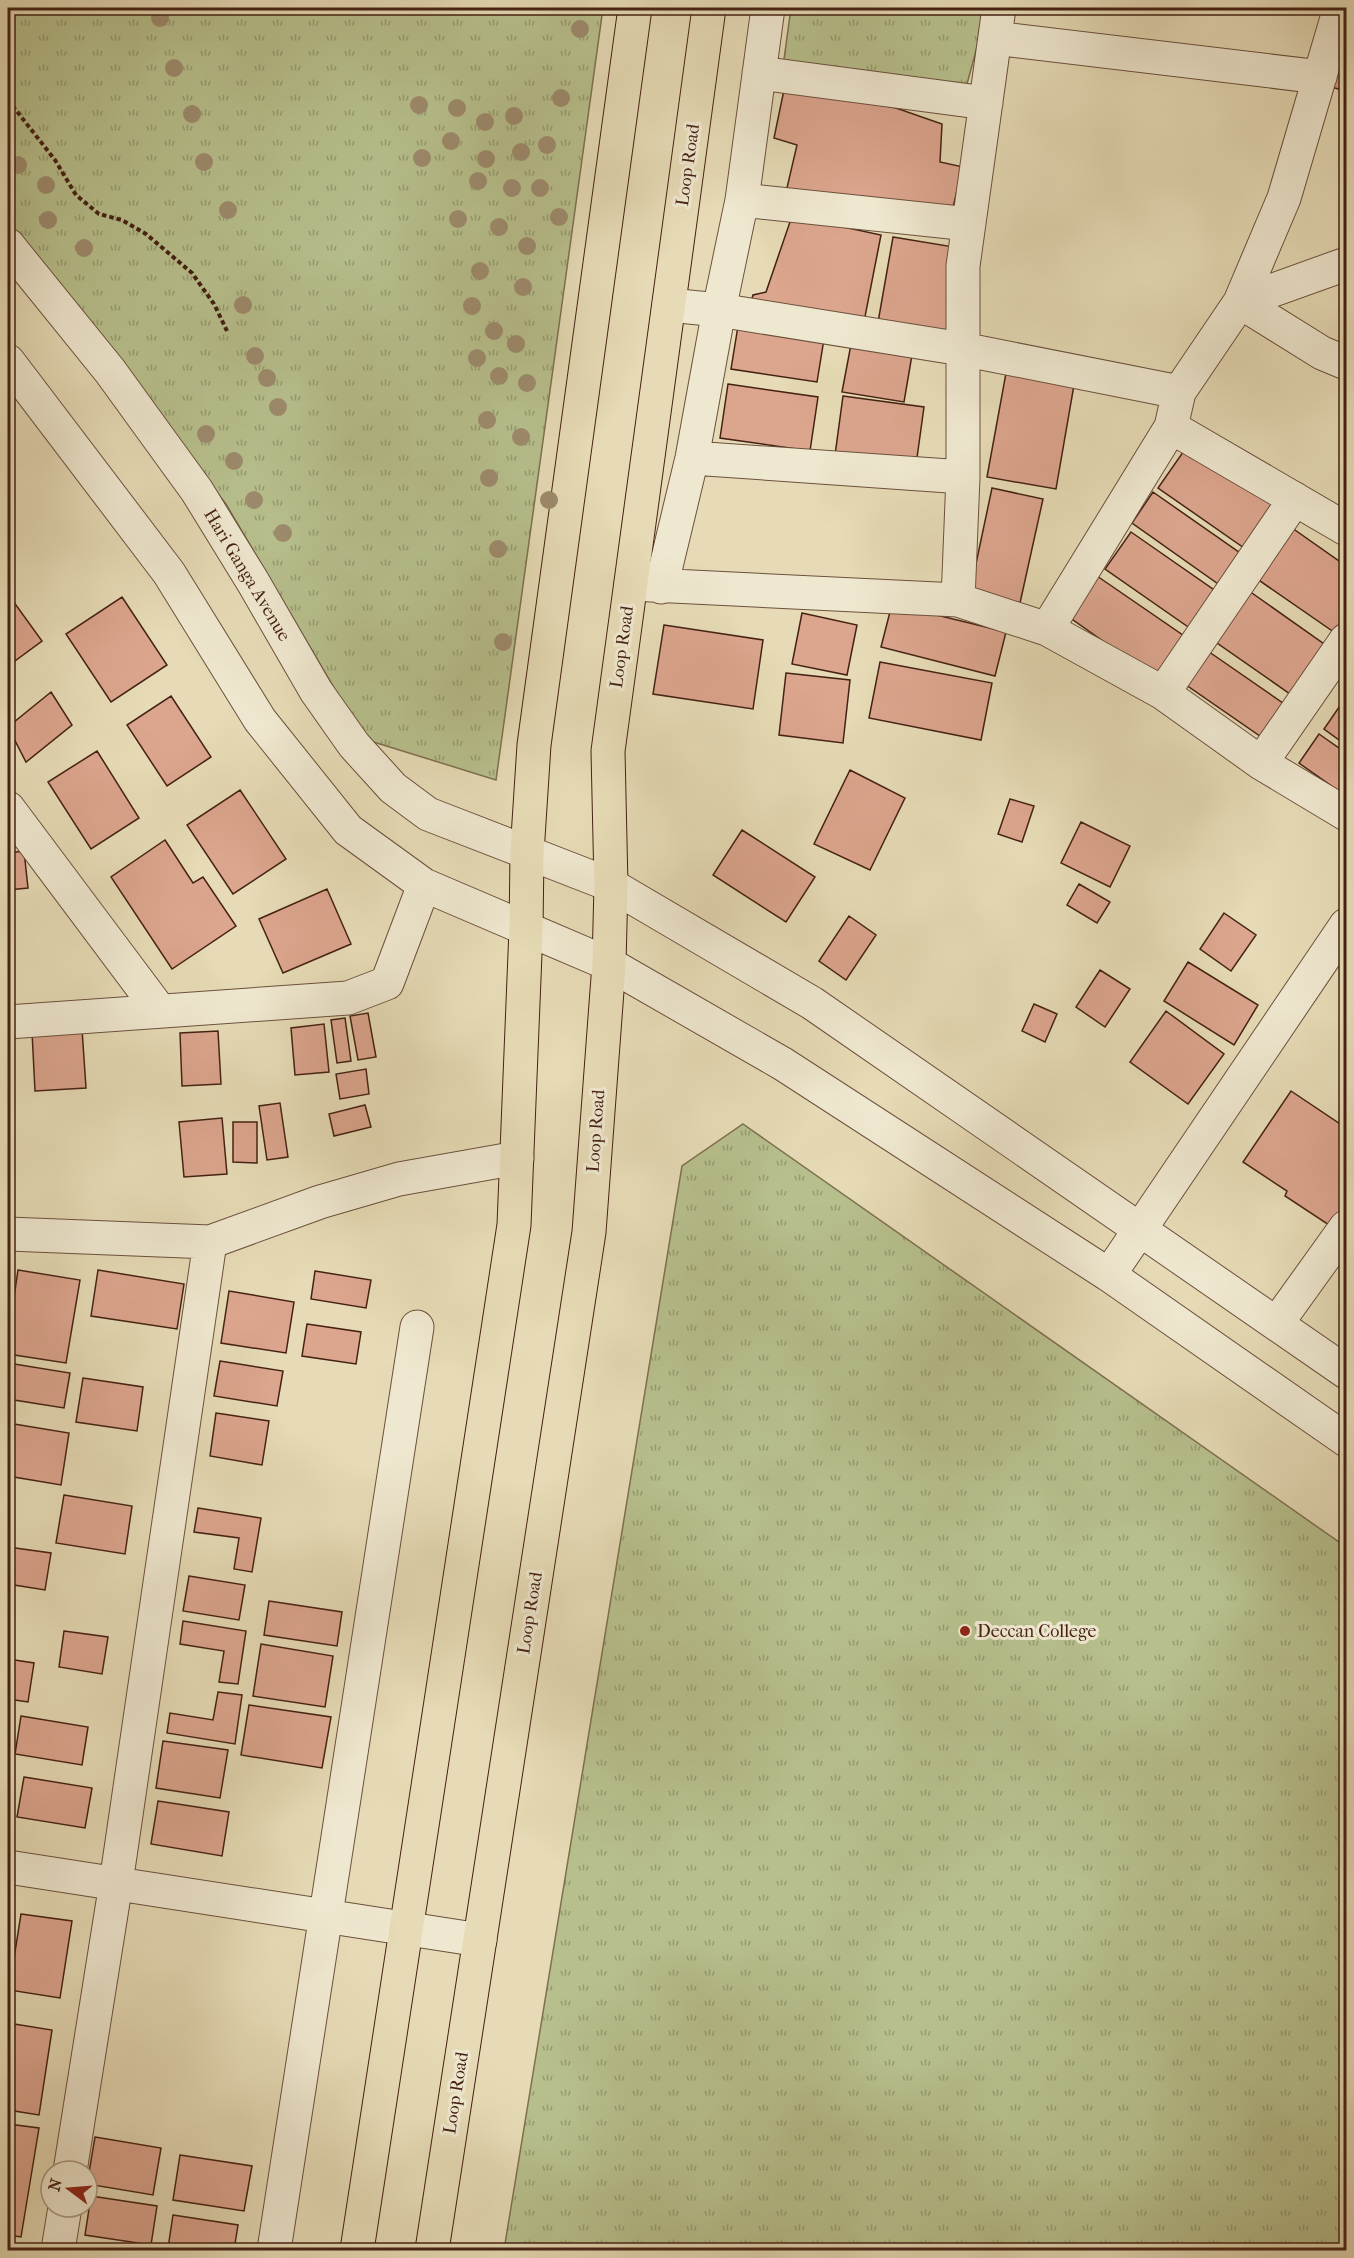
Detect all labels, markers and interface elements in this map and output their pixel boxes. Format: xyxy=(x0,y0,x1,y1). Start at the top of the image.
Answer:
street label: Loop Road xyxy=(672,122,704,208)
street label: Hari Ganga Avenue xyxy=(199,505,295,645)
street label: Loop Road xyxy=(606,604,638,690)
street label: Loop Road xyxy=(583,1089,609,1173)
street label: Loop Road xyxy=(513,1570,547,1656)
place label: Deccan College xyxy=(977,1621,1097,1642)
marker: Deccan College xyxy=(958,1624,972,1638)
street label: Loop Road xyxy=(439,2050,473,2136)
north arrow xyxy=(39,2159,99,2219)
text: N xyxy=(44,2176,66,2193)

